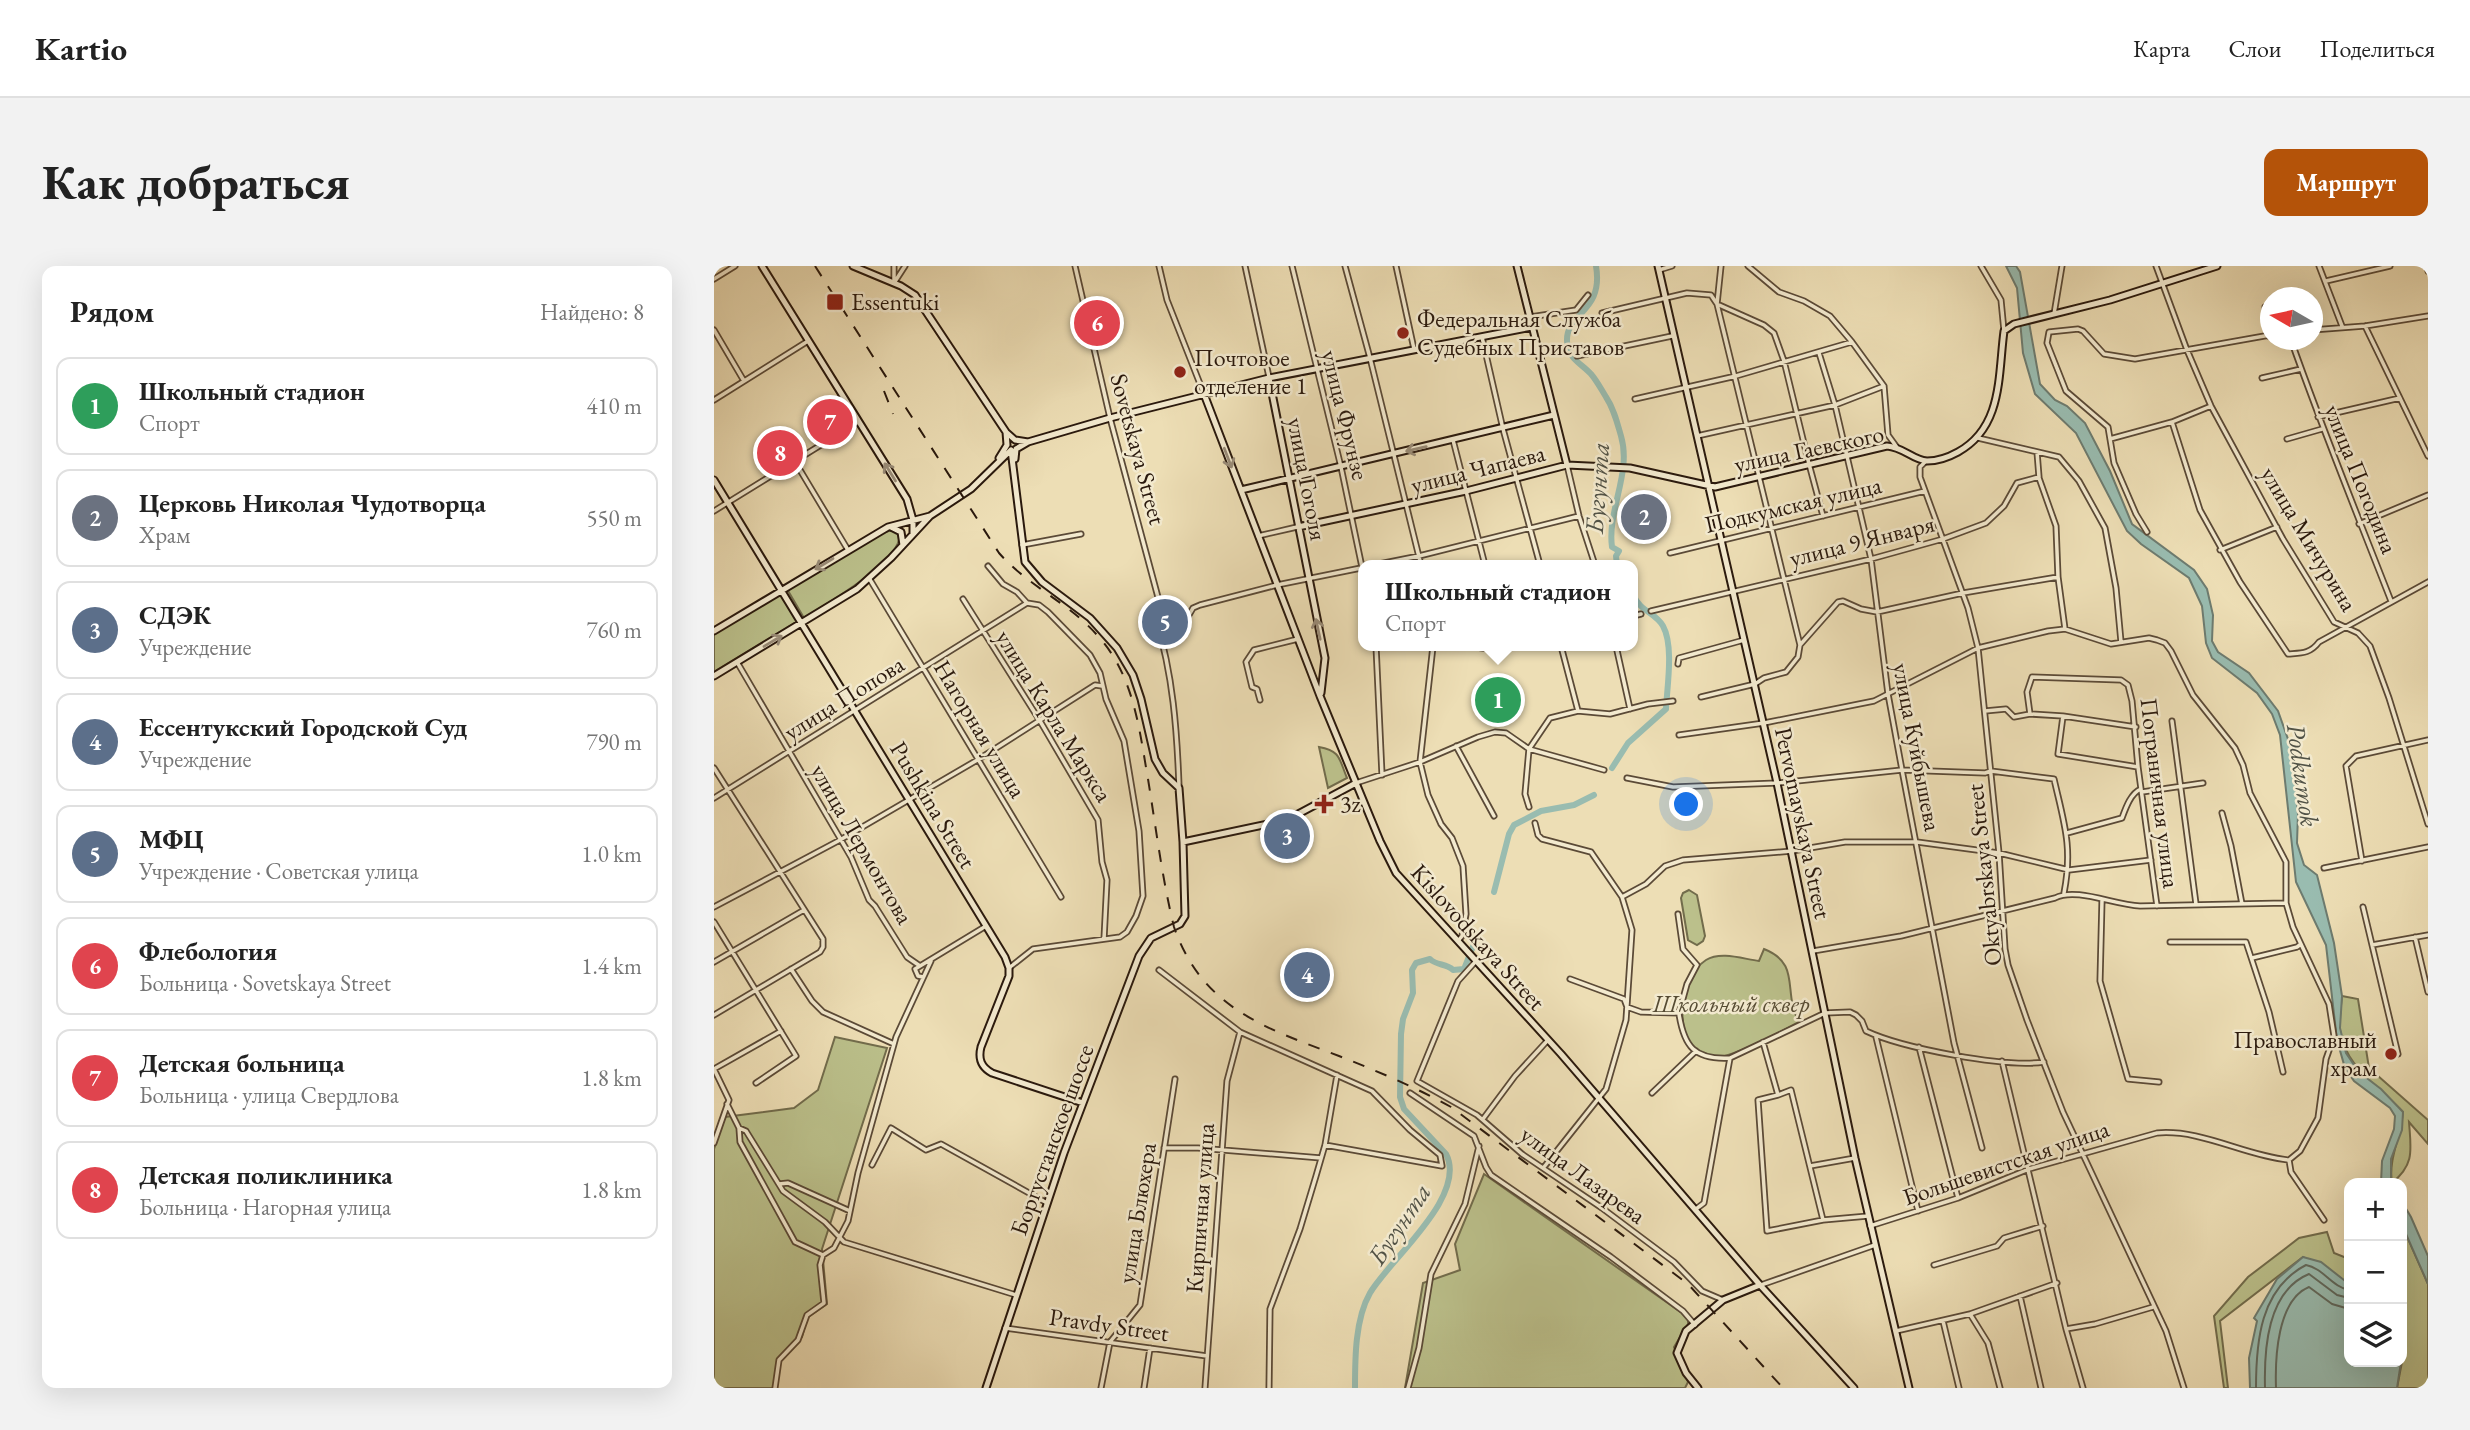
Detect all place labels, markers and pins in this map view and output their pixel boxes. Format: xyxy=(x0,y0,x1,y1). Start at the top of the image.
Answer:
place label: Essentuki xyxy=(851,286,940,317)
marker: Essentuki xyxy=(825,292,845,312)
pin: 6 xyxy=(1074,297,1120,349)
place label: Федеральная Служба Судебных Приставов xyxy=(1417,303,1624,362)
marker: Федеральная Служба Судебных Приставов xyxy=(1395,325,1411,341)
place label: Почтовое отделение 1 xyxy=(1194,342,1307,401)
marker: Почтовое отделение 1 xyxy=(1172,364,1188,380)
pin: 7 xyxy=(807,396,853,448)
pin: 8 xyxy=(757,427,803,479)
pin: 2 xyxy=(1621,491,1667,543)
pin: 5 xyxy=(1142,596,1188,648)
pin: 1 xyxy=(1475,674,1521,726)
place label: 3z xyxy=(1340,788,1361,819)
marker: 3z xyxy=(1314,794,1334,814)
pin: 3 xyxy=(1264,810,1310,862)
pin: 4 xyxy=(1284,949,1330,1001)
place label: Православный храм xyxy=(2233,1024,2377,1083)
marker: Православный храм xyxy=(2383,1046,2399,1062)

